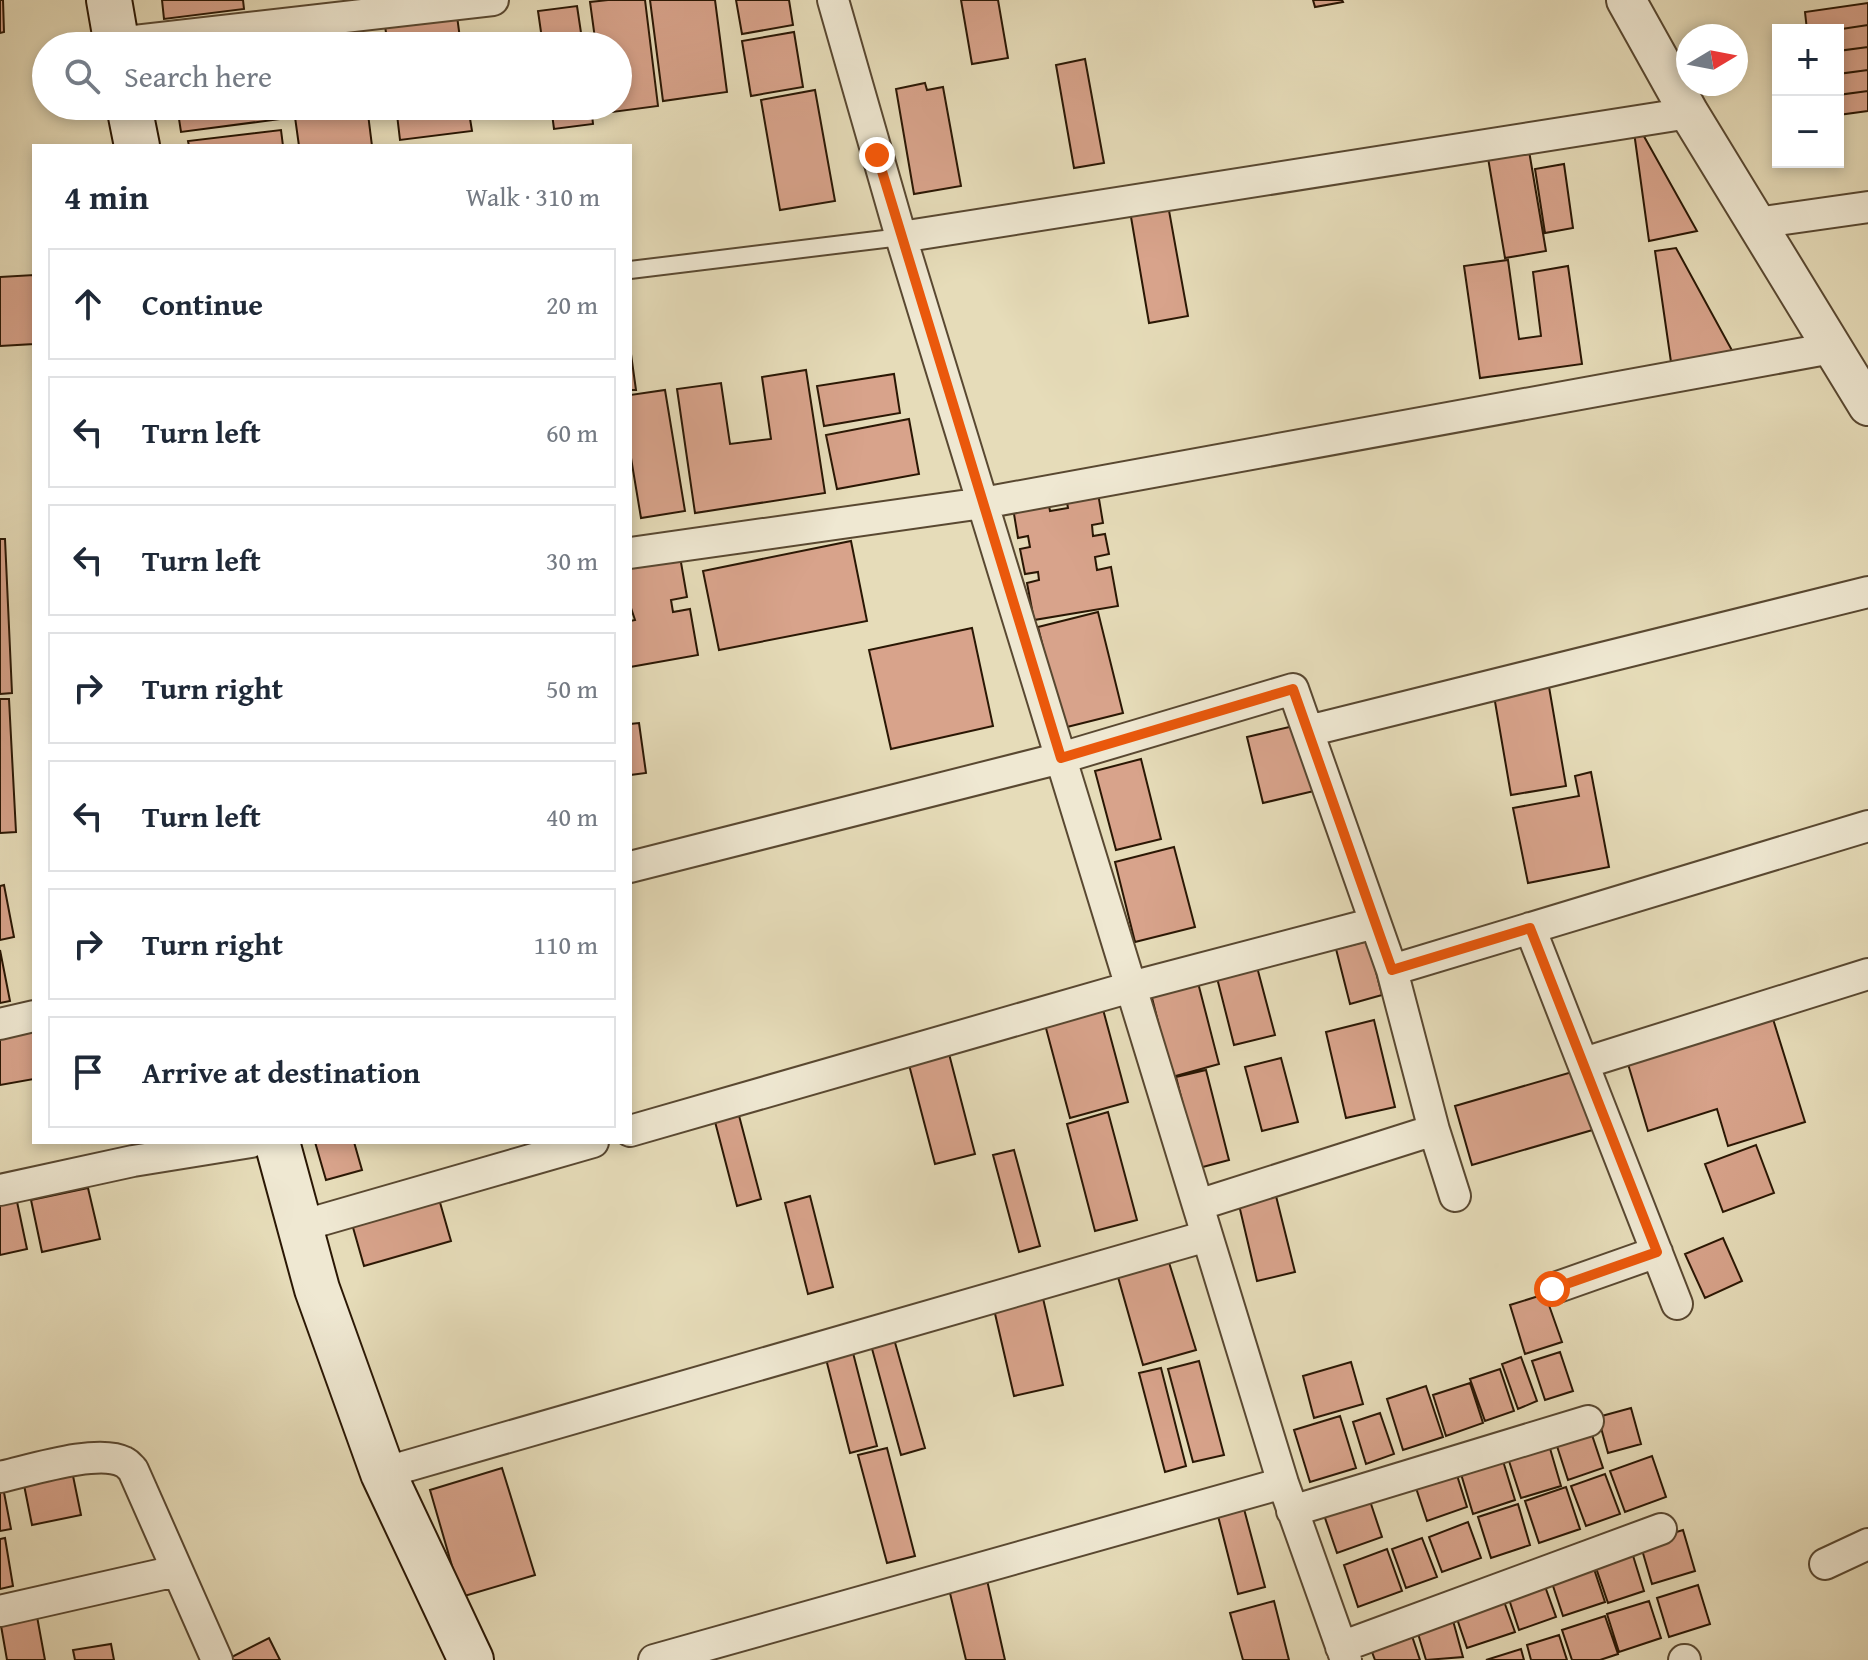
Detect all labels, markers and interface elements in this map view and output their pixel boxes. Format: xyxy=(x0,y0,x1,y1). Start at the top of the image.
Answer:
north arrow xyxy=(1676,24,1748,96)
map controls xyxy=(1772,24,1844,168)
button: + xyxy=(1772,24,1844,96)
search box xyxy=(32,32,632,120)
icon: search xyxy=(60,54,104,98)
text: Search here xyxy=(124,54,272,98)
button: − xyxy=(1772,96,1844,168)
route end xyxy=(859,137,895,173)
text: 4 min xyxy=(64,172,149,221)
text: Walk · 310 m xyxy=(466,177,600,216)
icon: ahead xyxy=(66,282,110,326)
text: Continue xyxy=(142,282,263,326)
text: 20 m xyxy=(546,285,598,324)
icon: left xyxy=(66,410,110,454)
text: Turn left xyxy=(142,410,261,454)
text: 60 m xyxy=(546,413,598,452)
icon: left xyxy=(66,538,110,582)
text: Turn left xyxy=(142,538,261,582)
text: 30 m xyxy=(546,541,598,580)
icon: right xyxy=(66,666,110,710)
text: Turn right xyxy=(142,666,283,710)
text: 50 m xyxy=(546,669,598,708)
icon: left xyxy=(66,794,110,838)
text: Turn left xyxy=(142,794,261,838)
text: 40 m xyxy=(546,797,598,836)
icon: right xyxy=(66,922,110,966)
text: Turn right xyxy=(142,922,283,966)
text: 110 m xyxy=(533,925,598,964)
icon: arrive xyxy=(66,1050,110,1094)
text: Arrive at destination xyxy=(142,1050,420,1094)
route start xyxy=(1534,1271,1570,1307)

